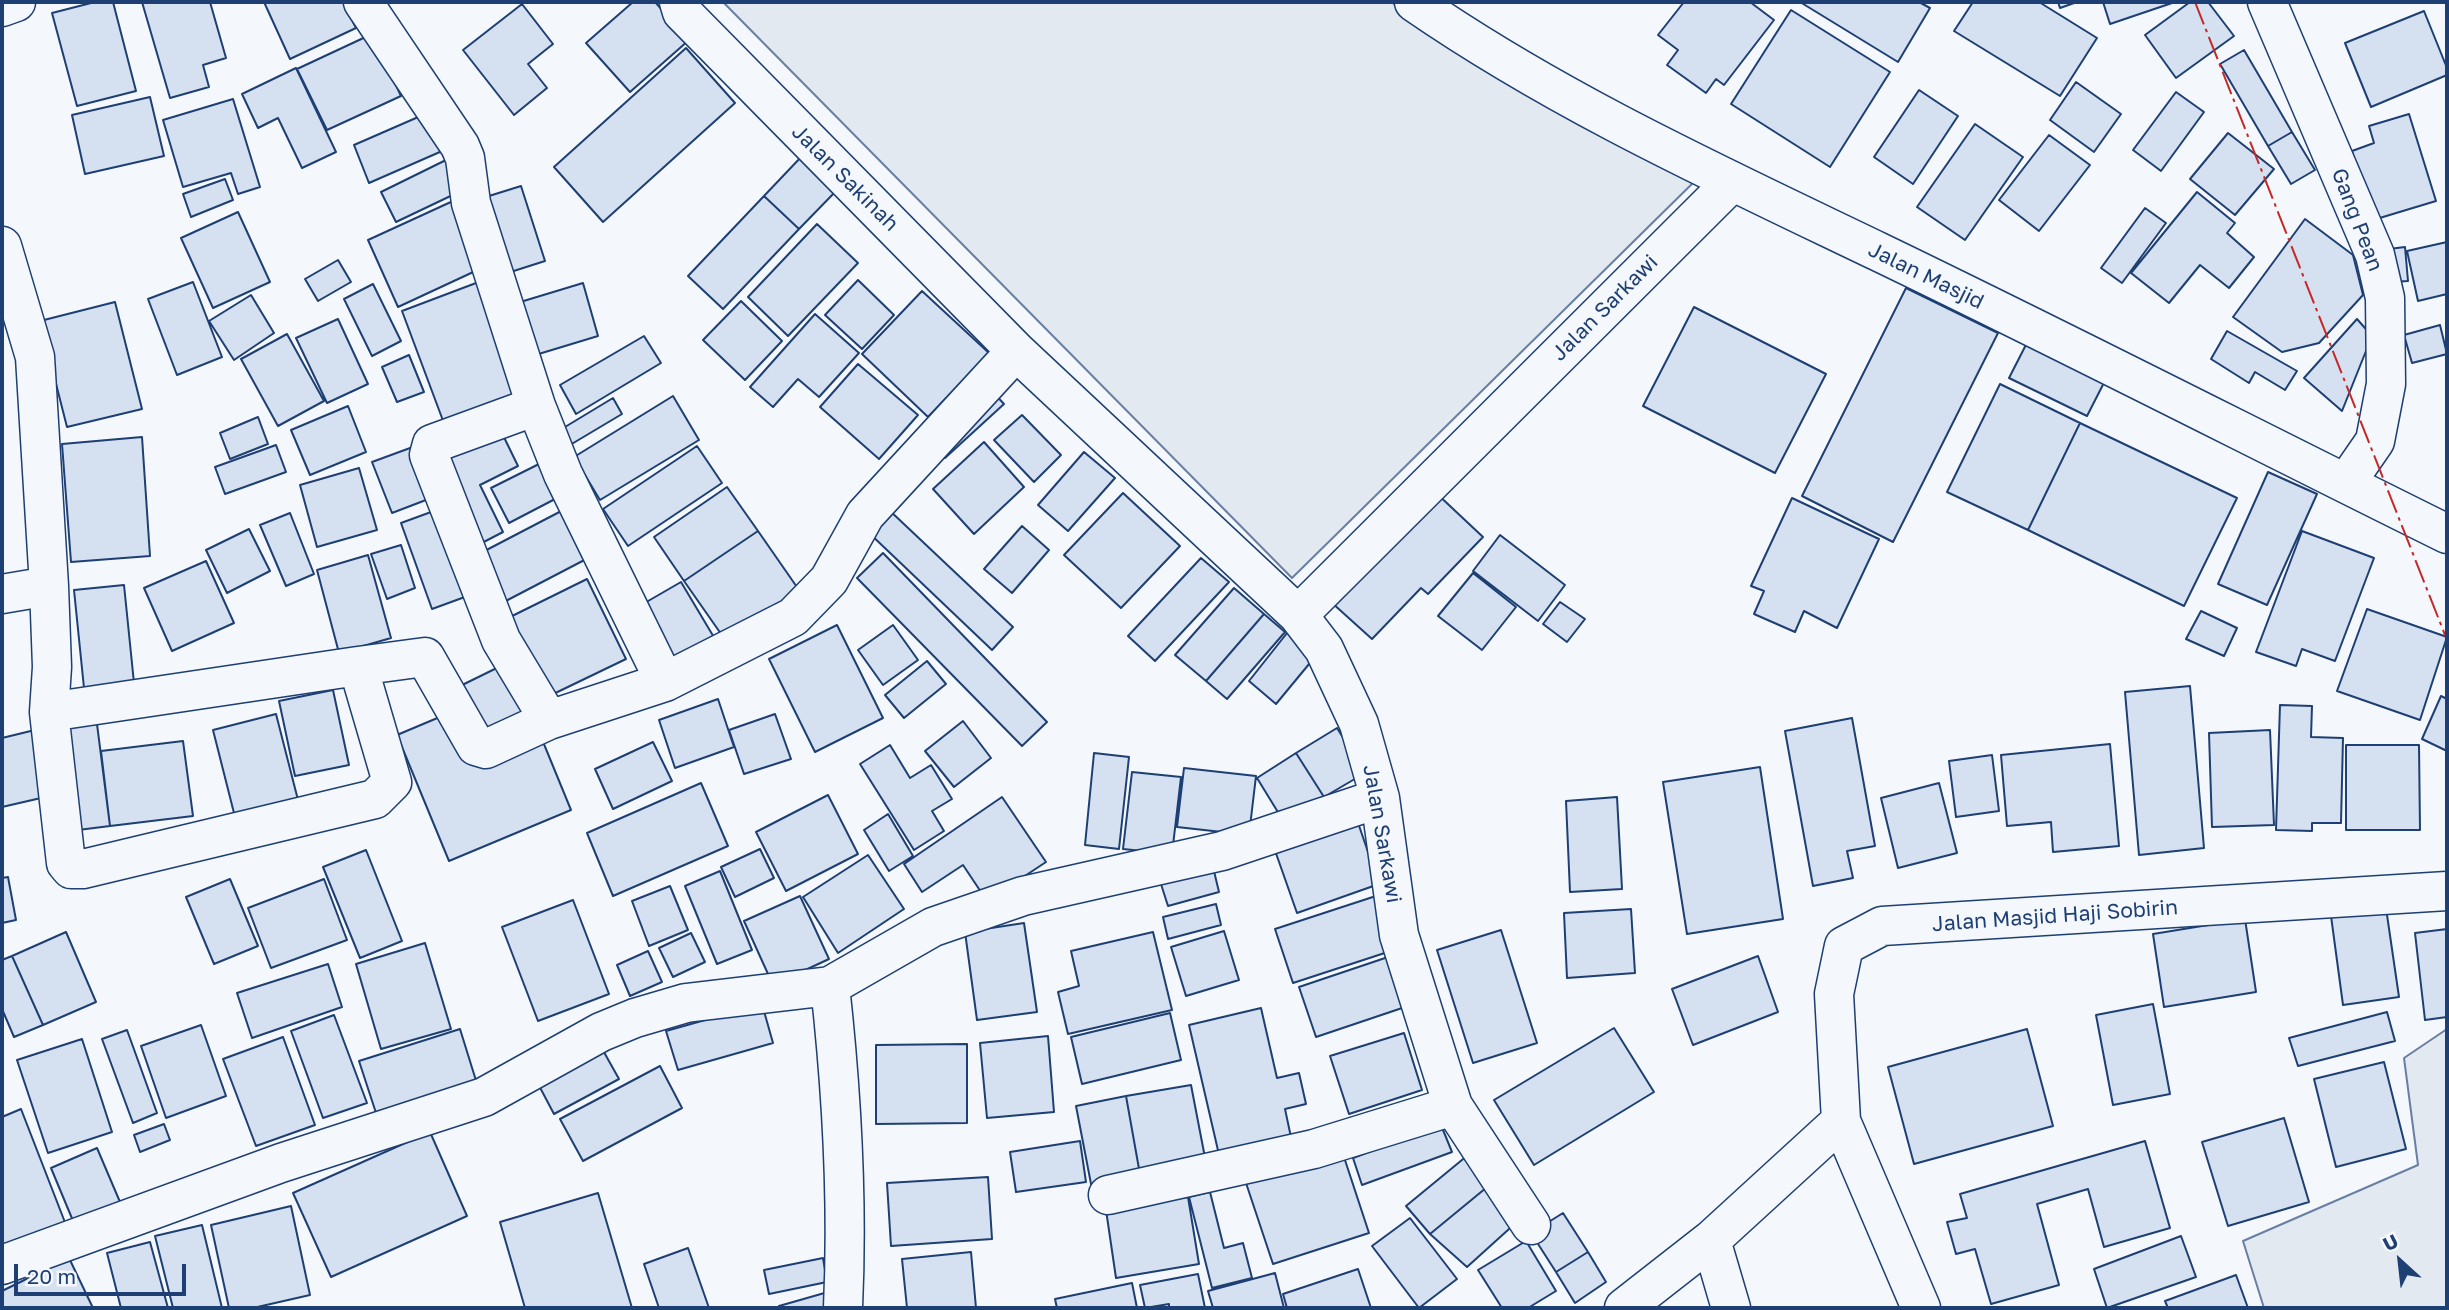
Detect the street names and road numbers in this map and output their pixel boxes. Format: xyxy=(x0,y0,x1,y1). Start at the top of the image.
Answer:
street label: Jalan Sakinah xyxy=(786,119,904,237)
street label: Gang Pean xyxy=(2326,165,2388,275)
street label: Jalan Masjid xyxy=(1864,237,1988,315)
street label: Jalan Sarkawi xyxy=(1547,250,1663,366)
street label: Jalan Sarkawi xyxy=(1357,763,1407,905)
street label: Jalan Masjid Haji Sobirin xyxy=(1931,895,2179,937)

